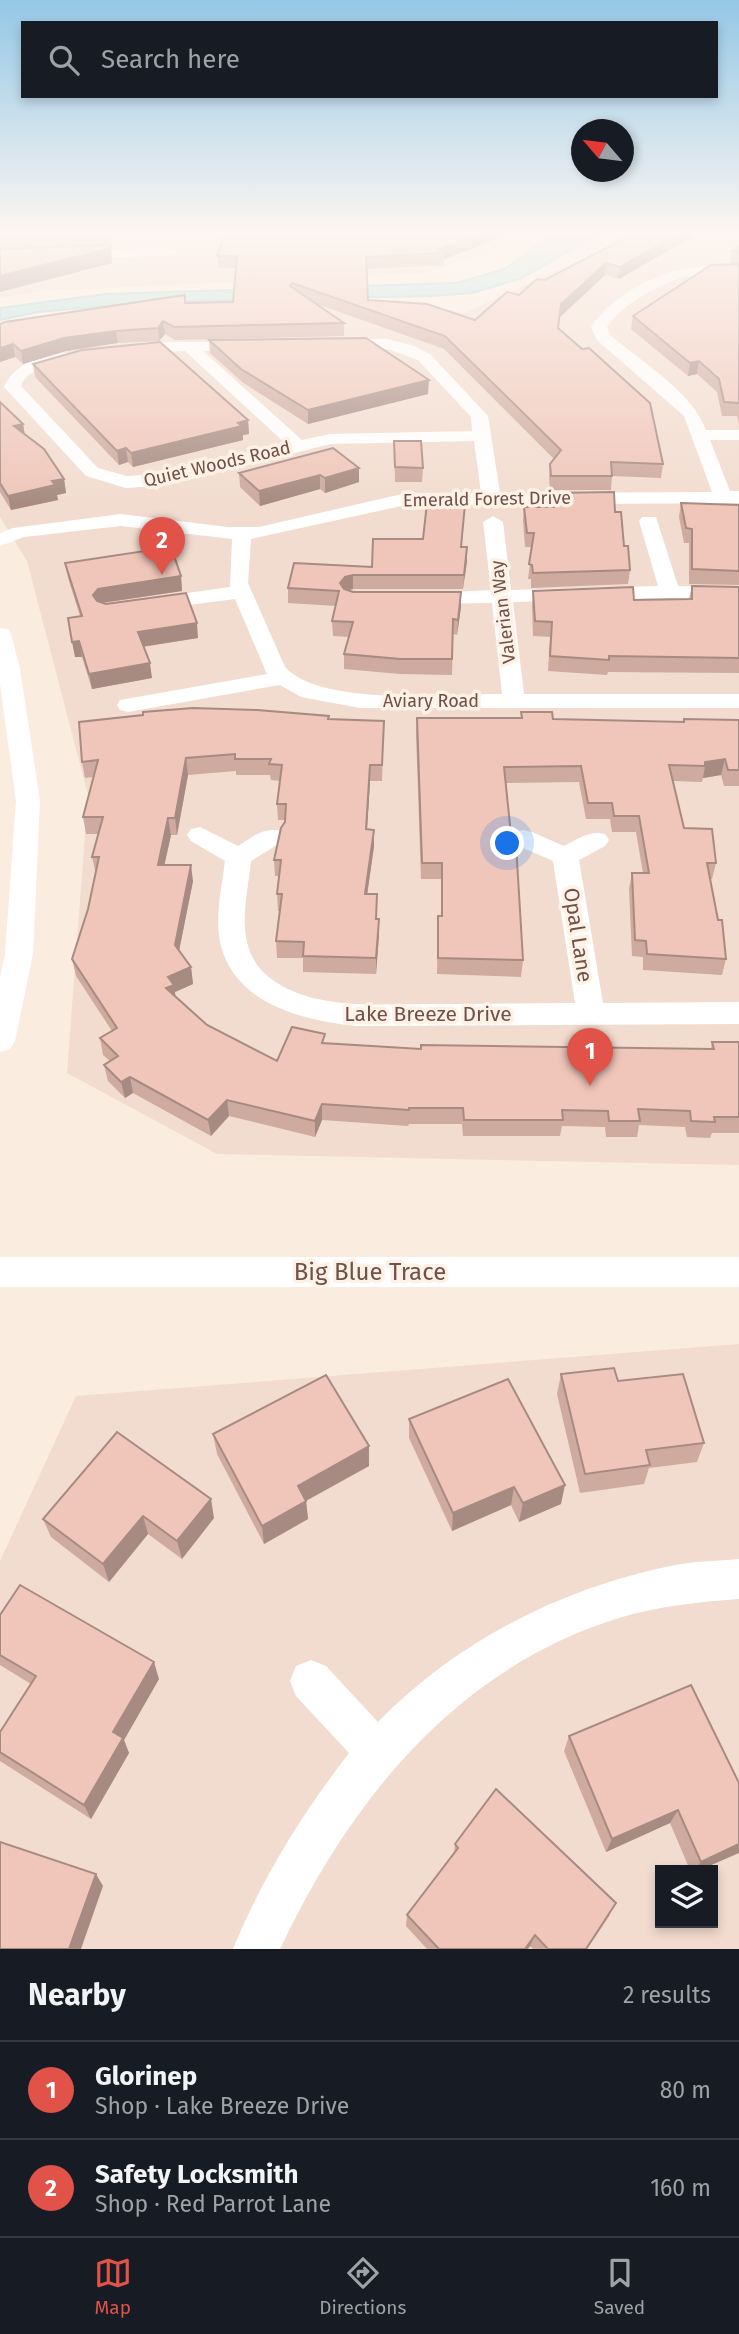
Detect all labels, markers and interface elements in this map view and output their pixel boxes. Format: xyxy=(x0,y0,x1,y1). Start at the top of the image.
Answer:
search box xyxy=(21,21,718,98)
icon: search xyxy=(45,41,83,79)
text: Search here xyxy=(101,44,240,75)
north arrow xyxy=(571,119,634,182)
street label: Quiet Woods Road xyxy=(141,436,293,492)
street label: Emerald Forest Drive xyxy=(403,487,571,511)
pin: 2 xyxy=(139,517,185,575)
street label: Valerian Way xyxy=(486,559,520,665)
street label: Aviary Road xyxy=(383,690,479,712)
your location xyxy=(490,826,524,860)
street label: Opal Lane xyxy=(558,886,598,984)
street label: Lake Breeze Drive xyxy=(344,1001,512,1027)
pin: 1 xyxy=(567,1028,613,1086)
street label: Big Blue Trace xyxy=(294,1258,446,1286)
map controls xyxy=(655,1865,718,1928)
button: layers xyxy=(655,1865,718,1928)
text: Nearby xyxy=(28,1977,126,2013)
text: 2 results xyxy=(623,1981,711,2009)
text: Glorinep xyxy=(95,2061,197,2092)
text: 1 xyxy=(46,2076,56,2104)
text: 80 m xyxy=(660,2076,711,2104)
text: Shop · Lake Breeze Drive xyxy=(95,2092,349,2120)
text: Safety Locksmith xyxy=(95,2159,298,2190)
text: 2 xyxy=(45,2174,57,2202)
text: 160 m xyxy=(650,2174,711,2202)
text: Shop · Red Parrot Lane xyxy=(95,2190,331,2218)
tab: Map xyxy=(94,2254,132,2319)
tab: Directions xyxy=(319,2254,406,2319)
tab: Saved xyxy=(594,2254,645,2319)

